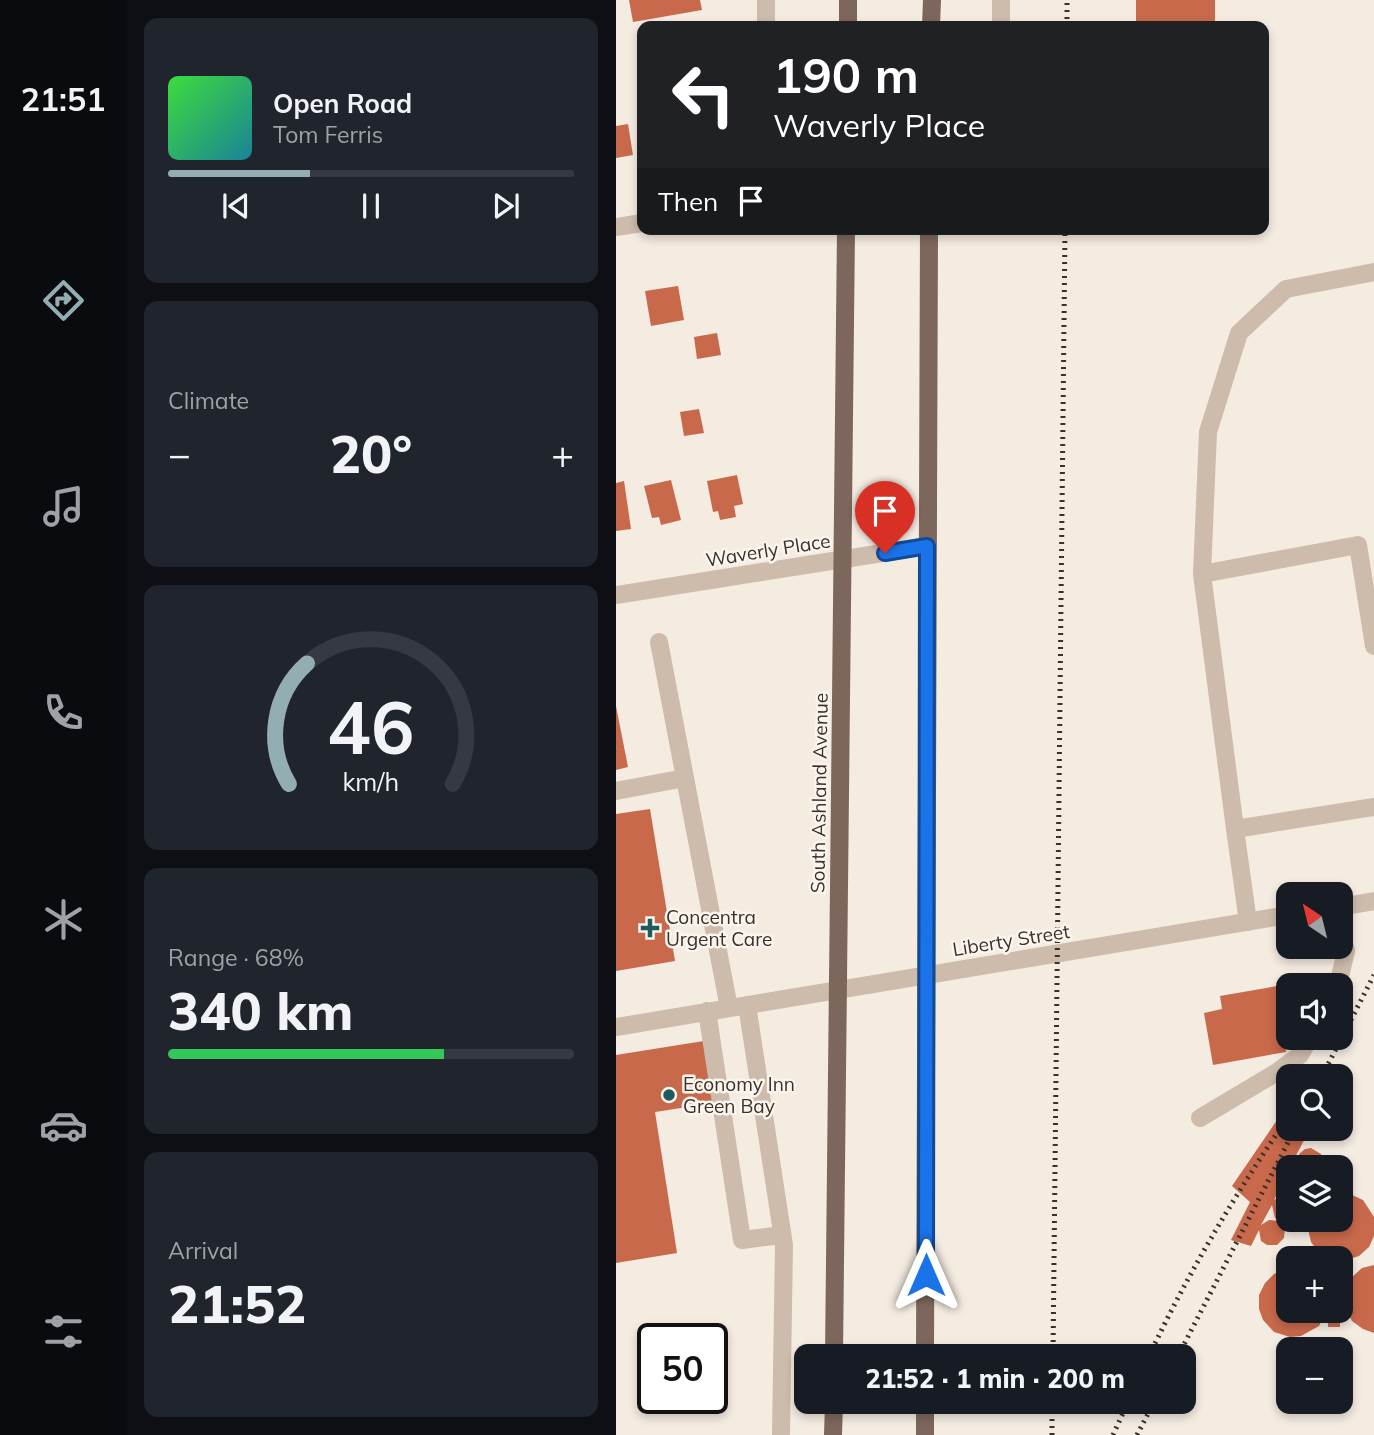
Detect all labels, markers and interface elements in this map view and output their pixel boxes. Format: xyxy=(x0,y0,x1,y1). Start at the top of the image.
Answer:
text: 190 m xyxy=(773,44,919,105)
icon: left xyxy=(658,49,749,140)
text: 21:51 xyxy=(21,79,105,119)
text: Open Road xyxy=(273,87,412,120)
text: Waverly Place xyxy=(773,105,985,145)
text: Tom Ferris xyxy=(273,120,383,149)
icon: arrive xyxy=(732,182,770,220)
text: Then xyxy=(658,185,718,218)
icon: previous xyxy=(217,187,255,225)
icon: pause xyxy=(352,187,390,225)
icon: next xyxy=(487,187,525,225)
icon: directions xyxy=(39,276,88,325)
text: Climate xyxy=(168,386,249,415)
text: 20° xyxy=(330,421,412,486)
text: − xyxy=(168,430,191,478)
text: + xyxy=(551,430,574,478)
pin xyxy=(855,481,915,553)
icon: music xyxy=(39,482,88,531)
icon: arrive xyxy=(866,492,904,530)
street label: Waverly Place xyxy=(704,528,832,572)
text: 46 xyxy=(327,681,415,772)
icon: phone xyxy=(39,688,88,737)
street label: South Ashland Avenue xyxy=(805,693,833,893)
text: km/h xyxy=(343,765,399,796)
north arrow xyxy=(1276,882,1353,959)
map controls xyxy=(1276,882,1353,1414)
icon: climate xyxy=(39,895,88,944)
place label: Concentra Urgent Care xyxy=(666,905,772,951)
marker: Concentra Urgent Care xyxy=(640,918,660,938)
street label: Liberty Street xyxy=(951,919,1072,961)
text: Range · 68% xyxy=(168,943,304,972)
button: sound xyxy=(1276,973,1353,1050)
text: 340 km xyxy=(168,978,353,1043)
button: search xyxy=(1276,1064,1353,1141)
place label: Economy Inn Green Bay xyxy=(683,1072,795,1118)
marker: Economy Inn Green Bay xyxy=(661,1087,677,1103)
icon: car xyxy=(39,1101,88,1150)
button: layers xyxy=(1276,1155,1353,1232)
text: Arrival xyxy=(168,1236,238,1265)
position arrow xyxy=(889,1238,963,1312)
button: + xyxy=(1276,1246,1353,1323)
text: 21:52 xyxy=(168,1271,306,1336)
icon: filters xyxy=(39,1307,88,1356)
speed limit sign: 50 xyxy=(637,1323,728,1414)
button: − xyxy=(1276,1337,1353,1414)
text: 21:52 · 1 min · 200 m xyxy=(865,1362,1125,1395)

